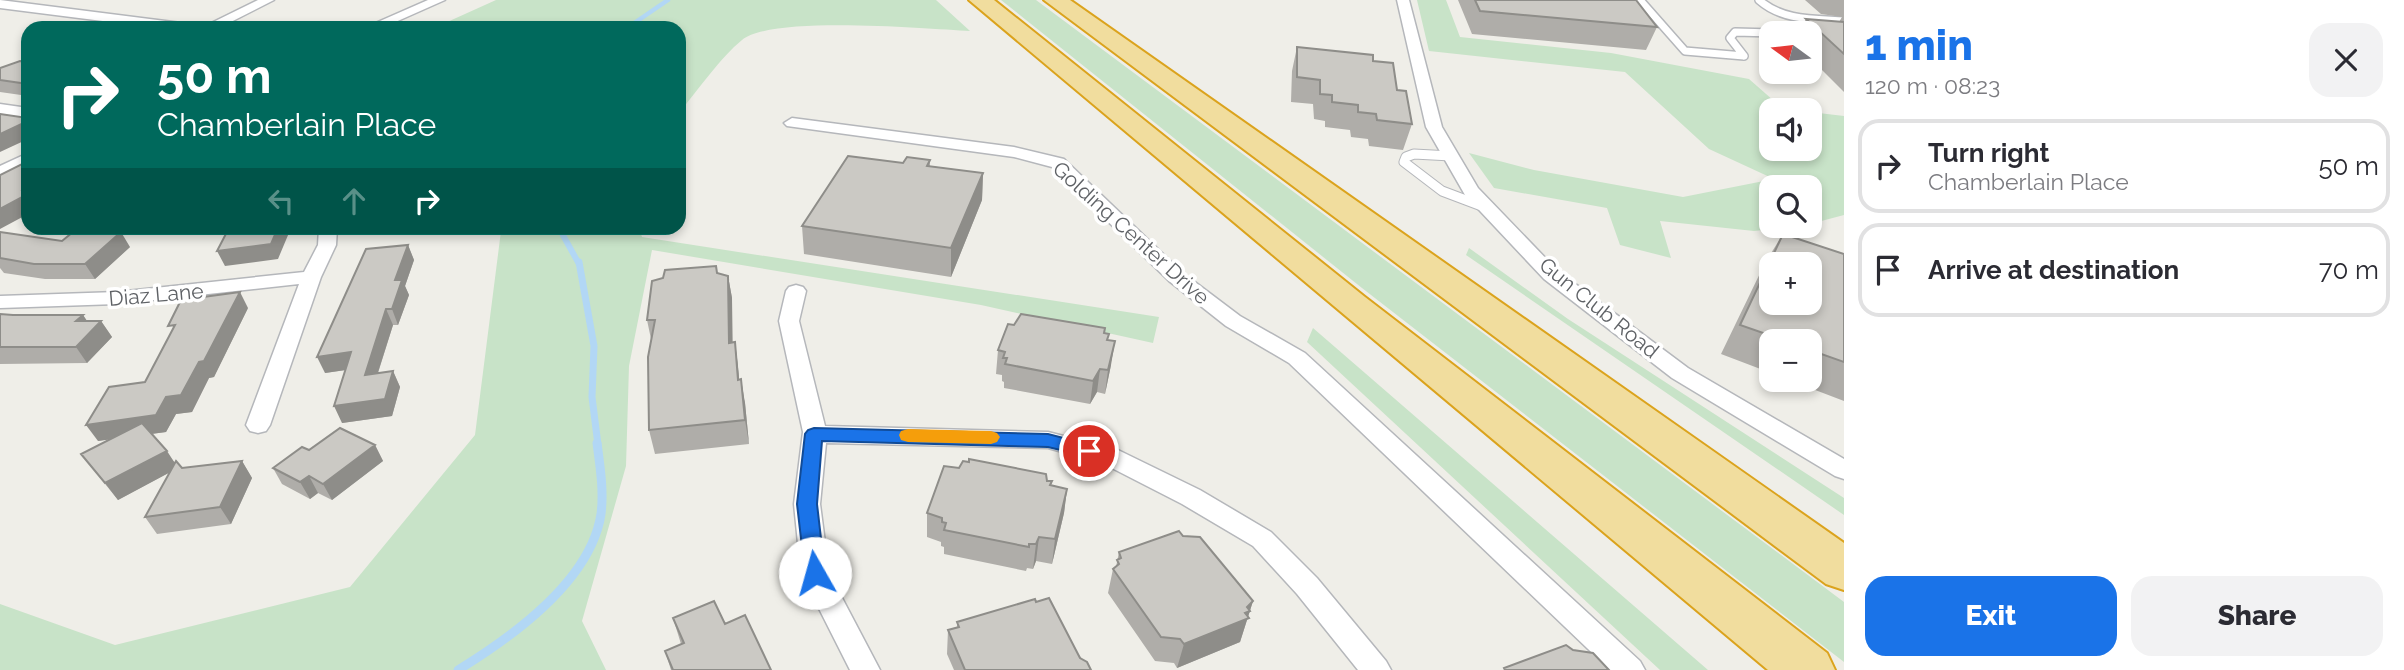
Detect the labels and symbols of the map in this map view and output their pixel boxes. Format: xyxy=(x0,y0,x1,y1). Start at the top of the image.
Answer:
north arrow xyxy=(1759,21,1822,84)
street label: Golding Center Drive xyxy=(1048,156,1215,309)
street label: Gun Club Road xyxy=(1535,252,1664,363)
street label: Diaz Lane xyxy=(108,278,204,311)
pin xyxy=(1059,421,1119,481)
position arrow xyxy=(778,536,852,610)

